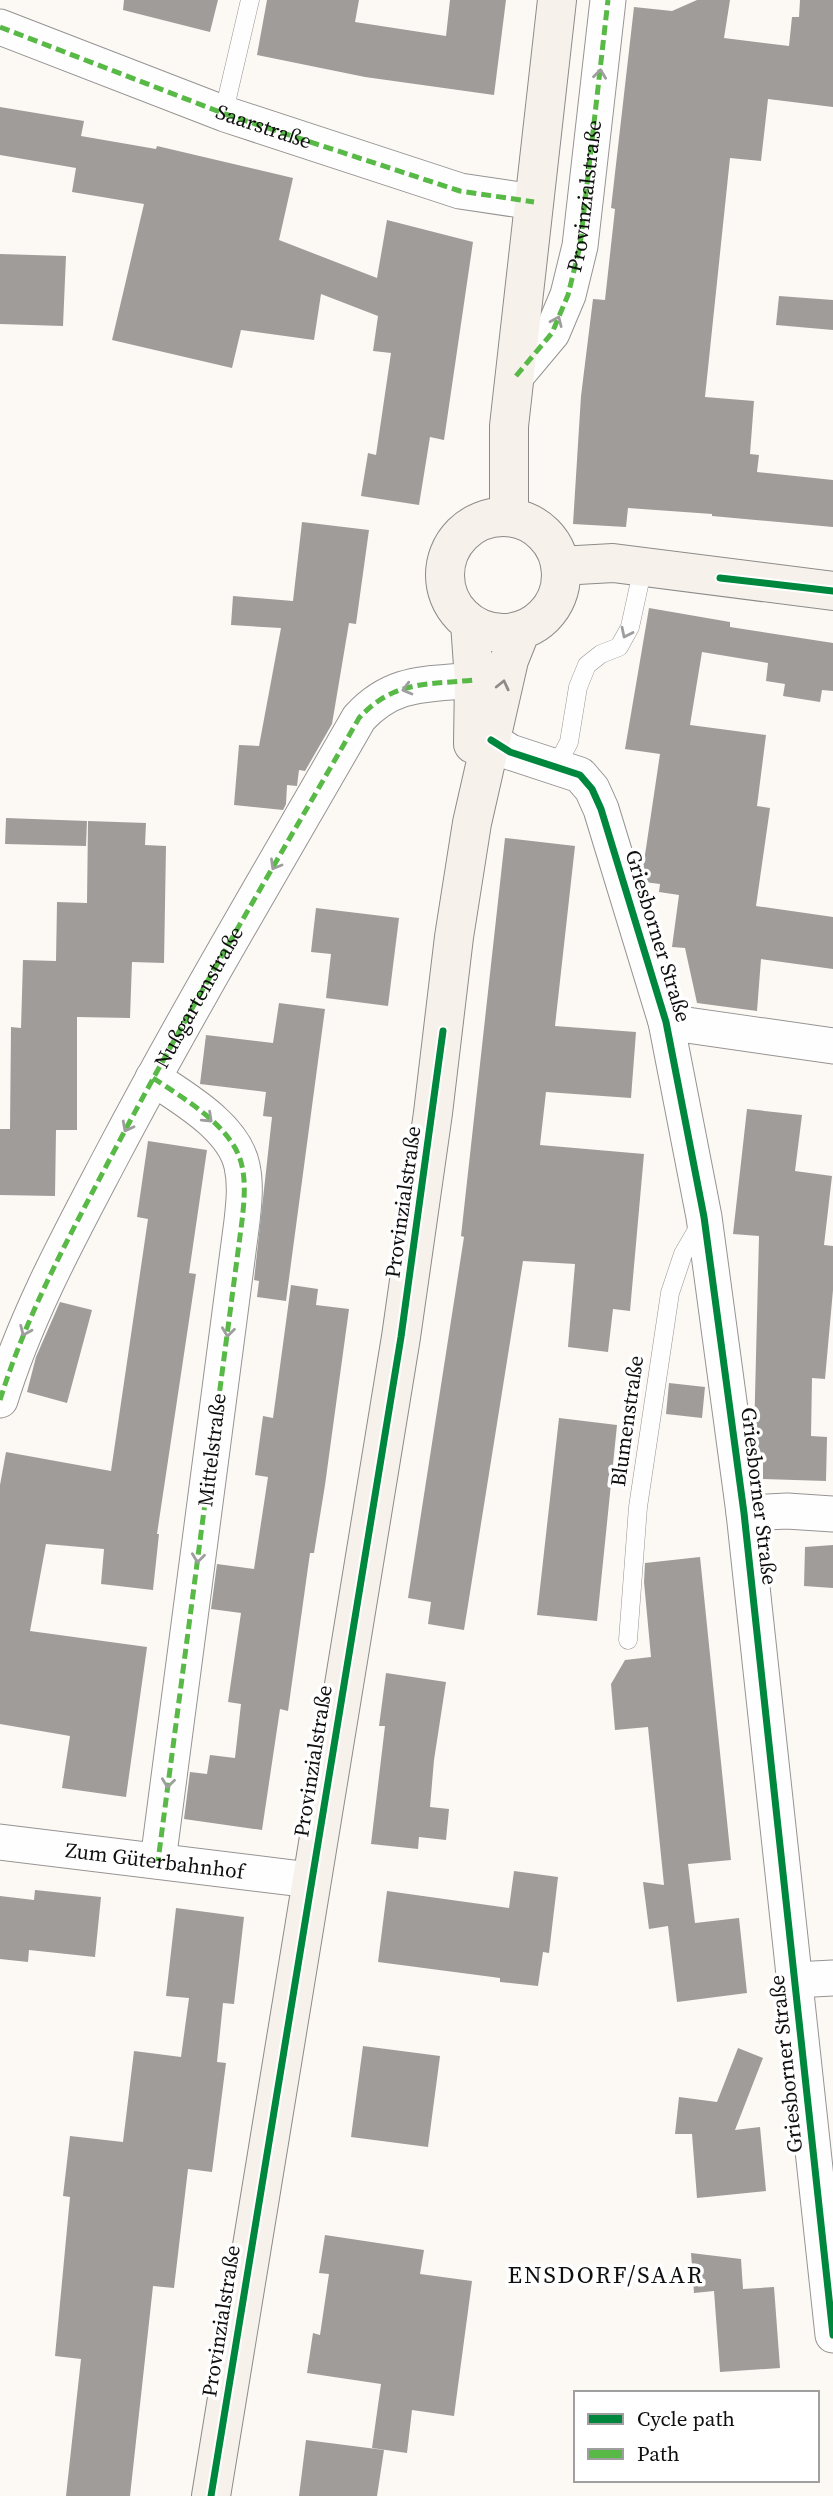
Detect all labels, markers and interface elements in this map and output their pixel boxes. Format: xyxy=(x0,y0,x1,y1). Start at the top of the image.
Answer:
one-way arrow xyxy=(592,68,607,80)
street label: Saarstraße xyxy=(212,97,316,155)
street label: Provinzialstraße xyxy=(559,118,608,275)
one-way arrow xyxy=(549,316,563,329)
one-way arrow xyxy=(620,626,634,638)
one-way arrow xyxy=(495,679,510,691)
one-way arrow xyxy=(401,680,413,695)
street label: Griesborner Straße xyxy=(618,846,698,1026)
one-way arrow xyxy=(270,858,283,871)
street label: Nußgartenstraße xyxy=(147,921,250,1073)
one-way arrow xyxy=(200,1109,213,1122)
one-way arrow xyxy=(121,1120,135,1133)
street label: Provinzialstraße xyxy=(377,1124,428,1280)
one-way arrow xyxy=(19,1324,33,1336)
one-way arrow xyxy=(220,1326,235,1338)
street label: Blumenstraße xyxy=(603,1354,650,1488)
street label: Mittelstraße xyxy=(190,1391,233,1508)
street label: Griesborner Straße xyxy=(734,1406,785,1586)
one-way arrow xyxy=(191,1552,206,1564)
street label: Provinzialstraße xyxy=(286,1683,339,1839)
one-way arrow xyxy=(161,1778,176,1789)
street label: Zum Güterbahnhof xyxy=(64,1835,248,1886)
street label: Griesborner Straße xyxy=(762,1974,809,2154)
street label: Provinzialstraße xyxy=(194,2243,247,2399)
district label: ENSDORF/SAAR xyxy=(508,2258,704,2291)
legend xyxy=(574,2391,819,2482)
text: Cycle path xyxy=(637,2404,735,2433)
text: Path xyxy=(637,2439,680,2468)

